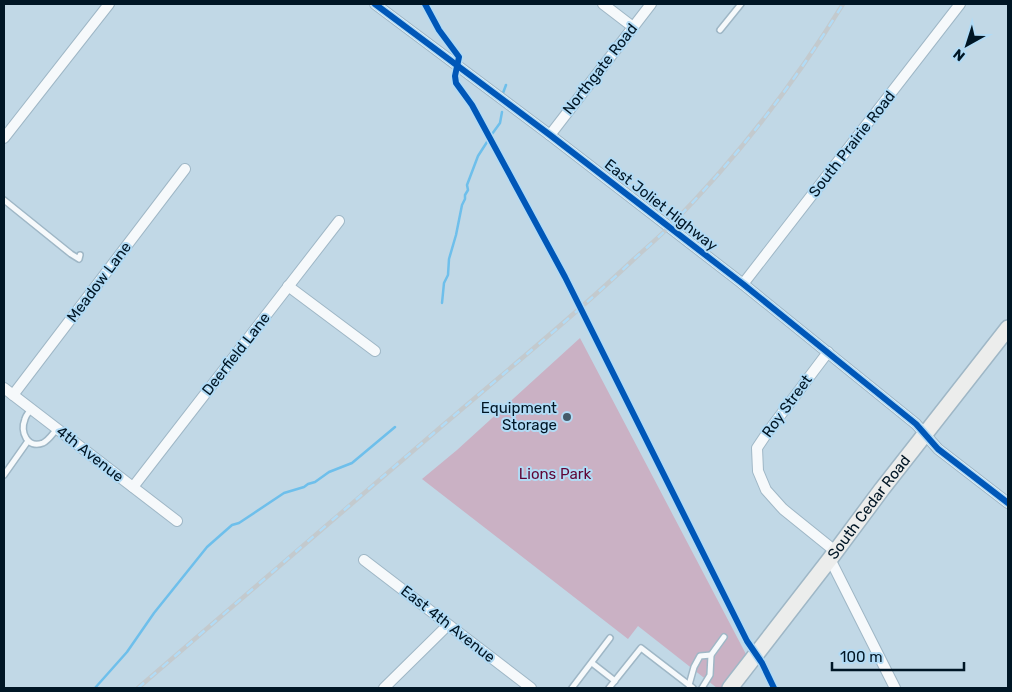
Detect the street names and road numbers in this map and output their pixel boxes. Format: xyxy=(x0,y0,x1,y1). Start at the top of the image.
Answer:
street label: Northgate Road xyxy=(559,20,641,118)
street label: South Prairie Road xyxy=(805,87,899,201)
street label: East Joliet Highway xyxy=(601,155,721,255)
street label: Meadow Lane xyxy=(63,238,135,326)
street label: Deerfield Lane xyxy=(198,309,274,399)
street label: Roy Street xyxy=(758,371,816,441)
street label: 4th Avenue xyxy=(53,422,127,486)
street label: South Cedar Road xyxy=(824,452,914,563)
street label: East 4th Avenue xyxy=(397,582,499,666)

